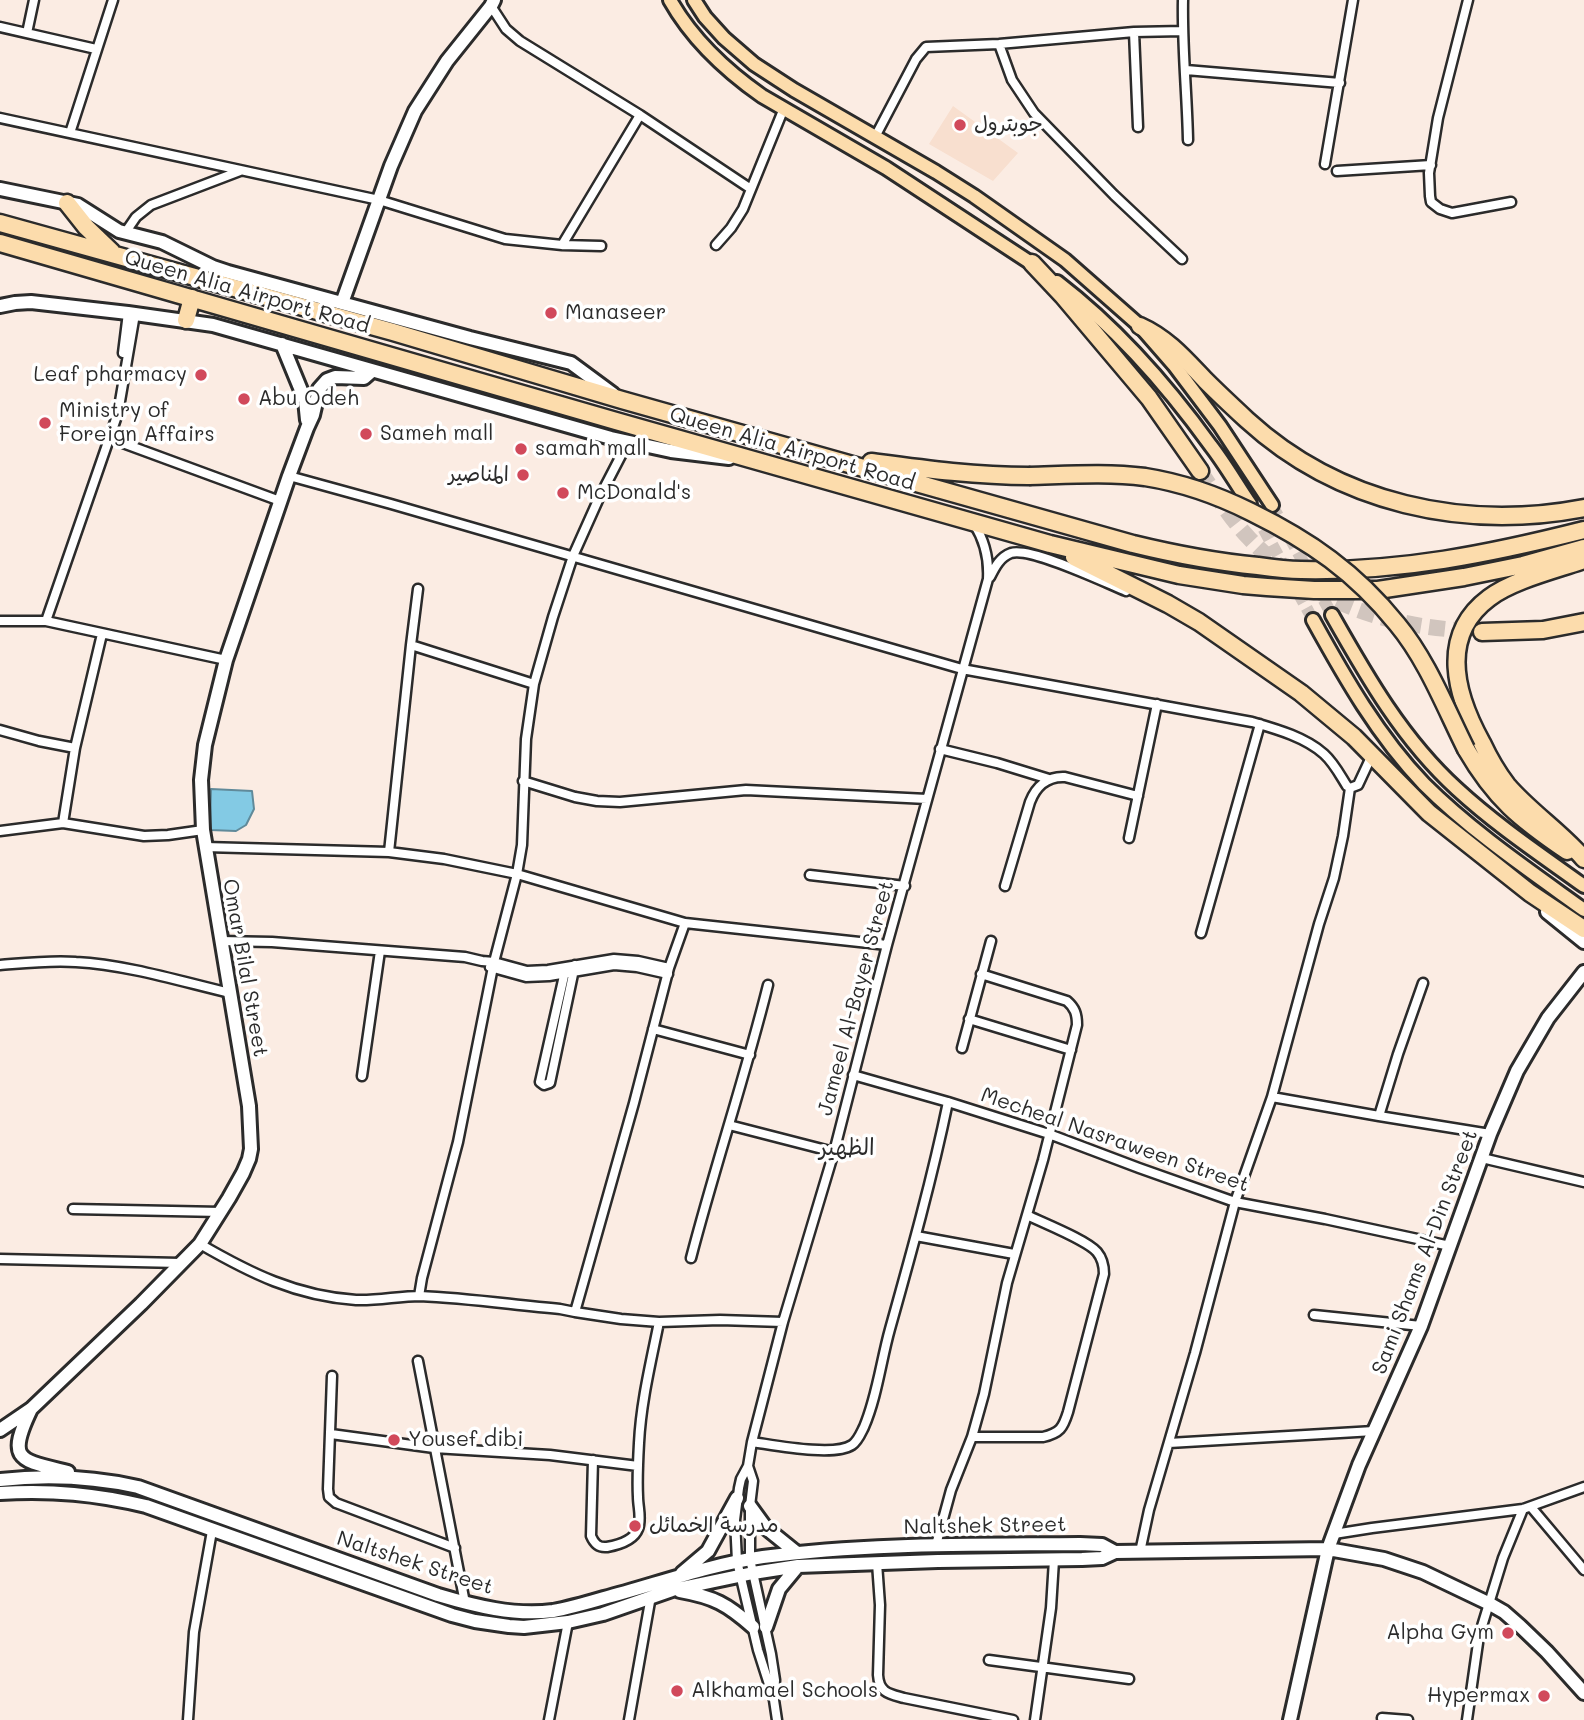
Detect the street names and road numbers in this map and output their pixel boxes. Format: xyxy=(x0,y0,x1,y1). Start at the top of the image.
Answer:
street label: Queen Alia Airport Road xyxy=(121,245,373,339)
street label: Queen Alia Airport Road xyxy=(666,402,918,496)
street label: Omar Bilal Street xyxy=(217,877,273,1059)
street label: Jameel Al-Bayer Street xyxy=(812,878,900,1118)
street label: Mecheal Nasraween Street xyxy=(978,1082,1252,1198)
street label: Sami Shams Al-Din Street xyxy=(1367,1126,1483,1378)
street label: Naltshek Street xyxy=(903,1512,1067,1540)
street label: Naltshek Street xyxy=(334,1526,496,1600)

